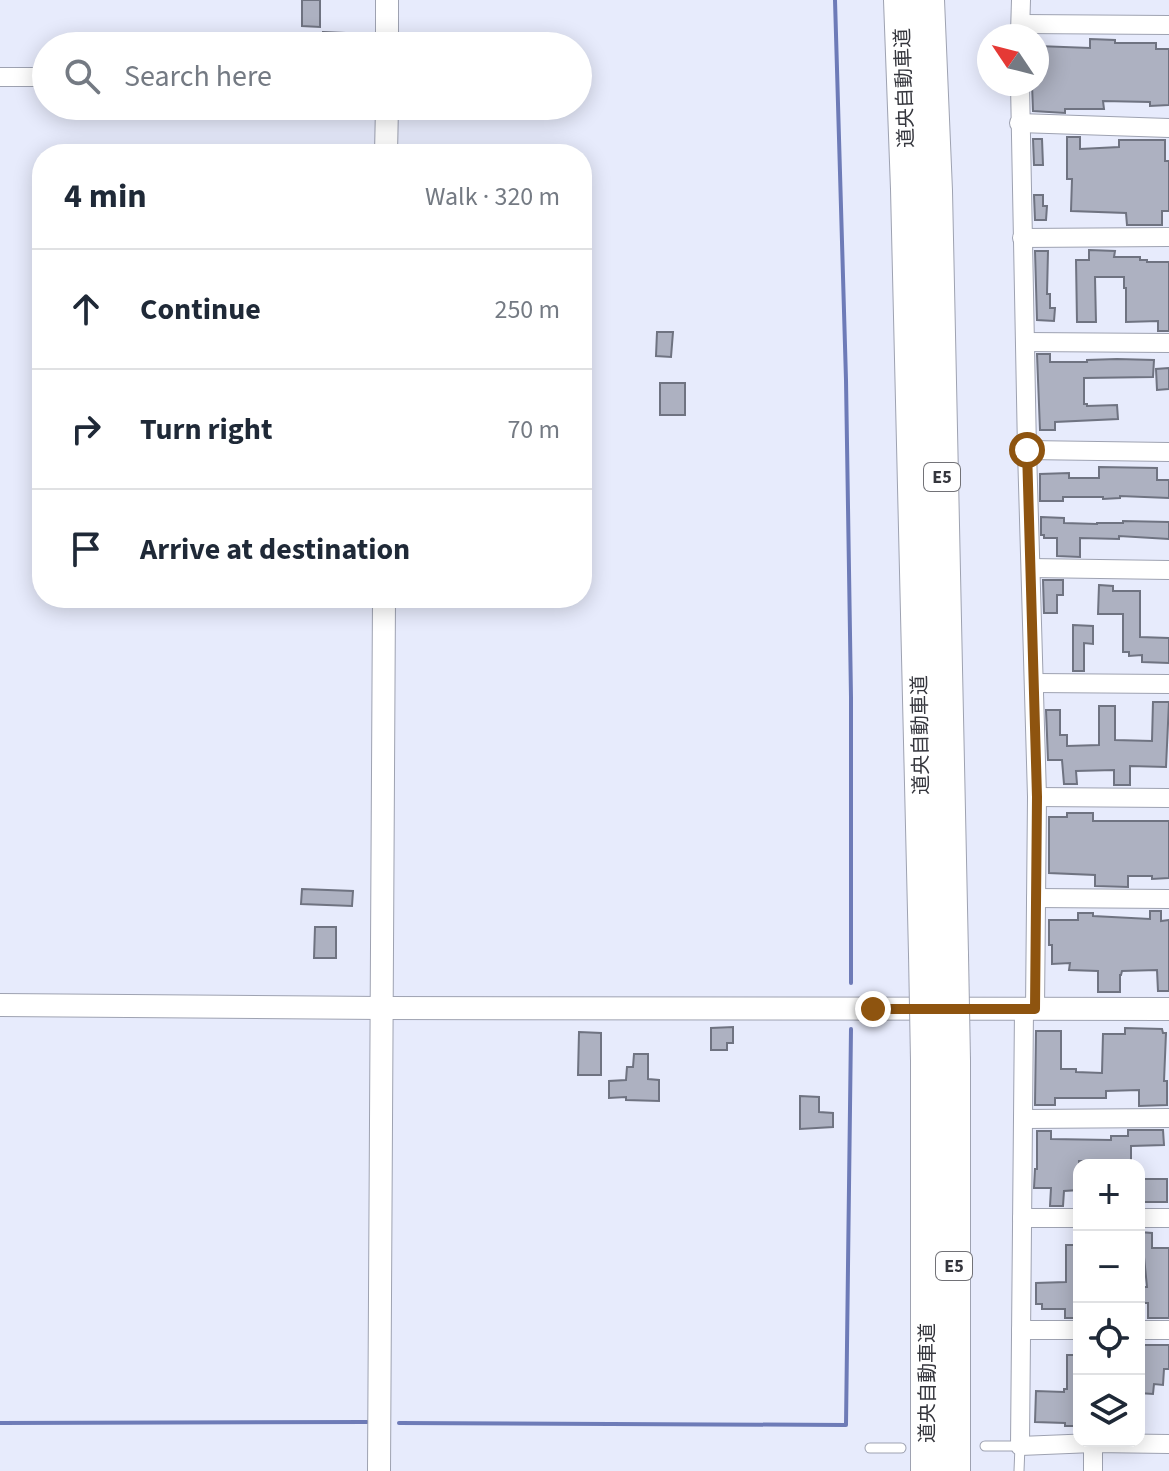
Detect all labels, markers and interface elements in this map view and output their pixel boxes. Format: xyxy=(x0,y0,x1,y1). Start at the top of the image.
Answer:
north arrow xyxy=(977,24,1049,96)
street label: 道央自動車道 xyxy=(889,28,921,148)
search box xyxy=(32,32,592,120)
icon: search xyxy=(60,54,104,98)
text: Search here xyxy=(124,55,272,98)
text: 4 min xyxy=(64,172,147,221)
text: Walk · 320 m xyxy=(425,178,560,215)
icon: ahead xyxy=(64,287,108,331)
text: Continue xyxy=(140,288,261,331)
text: 250 m xyxy=(494,291,560,328)
icon: right xyxy=(64,407,108,451)
text: Turn right xyxy=(140,408,272,451)
text: 70 m xyxy=(507,411,560,448)
route start xyxy=(1009,432,1045,468)
road number: E5 xyxy=(924,463,960,491)
icon: arrive xyxy=(64,527,108,571)
text: Arrive at destination xyxy=(140,528,410,571)
street label: 道央自動車道 xyxy=(906,675,936,795)
route end xyxy=(855,991,891,1027)
map controls xyxy=(1073,1159,1145,1447)
button: + xyxy=(1073,1159,1145,1231)
button: − xyxy=(1073,1231,1145,1303)
road number: E5 xyxy=(936,1252,972,1280)
button: locate xyxy=(1073,1303,1145,1375)
street label: 道央自動車道 xyxy=(914,1323,942,1443)
button: layers xyxy=(1073,1375,1145,1447)

